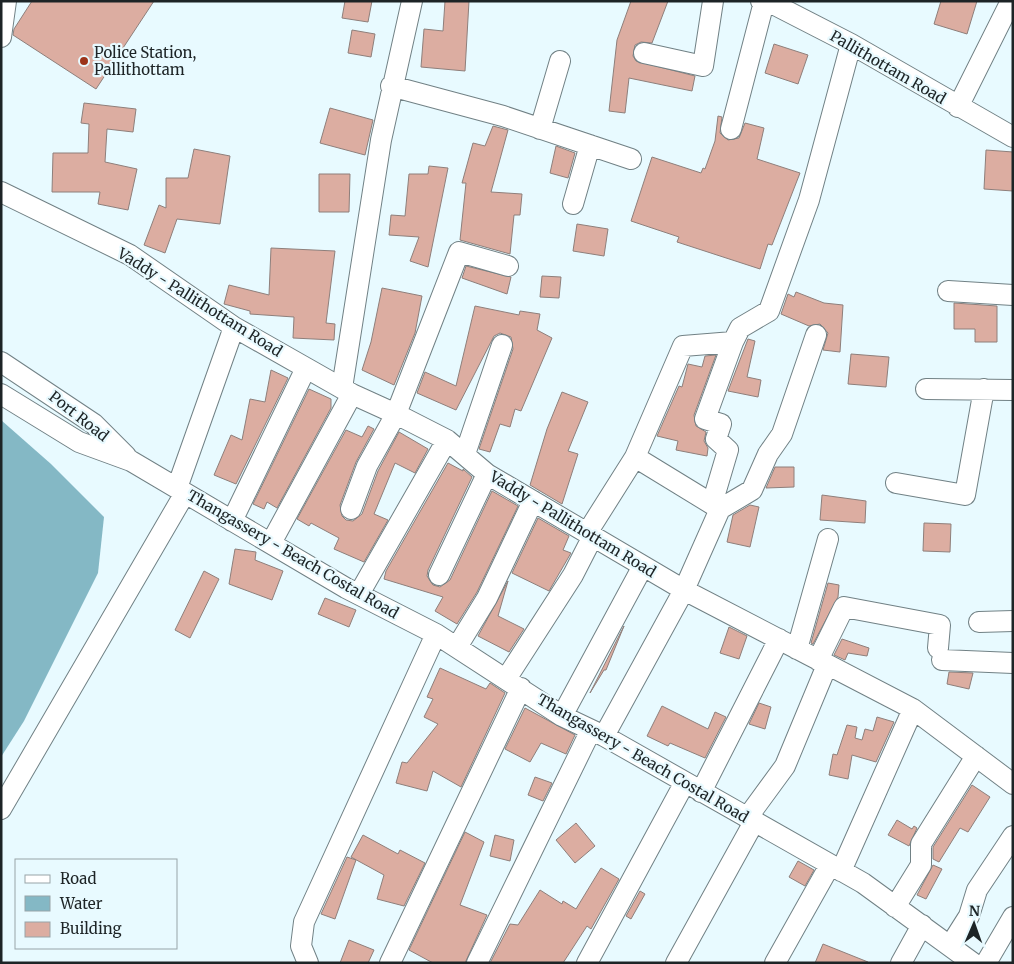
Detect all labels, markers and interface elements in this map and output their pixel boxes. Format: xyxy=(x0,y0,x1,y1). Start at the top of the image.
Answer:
street label: Pallithottam Road xyxy=(827,26,949,108)
place label: Police Station, Pallithottam xyxy=(94,43,196,79)
marker: Police Station, Pallithottam xyxy=(78,55,90,67)
street label: Vaddy - Pallithottam Road xyxy=(113,243,286,361)
street label: Port Road xyxy=(45,387,113,445)
street label: Vaddy - Pallithottam Road xyxy=(486,466,660,581)
street label: Thangassery - Beach Costal Road xyxy=(184,486,402,622)
street label: Thangassery - Beach Costal Road xyxy=(534,690,752,826)
legend xyxy=(15,859,178,949)
text: Road xyxy=(60,869,96,888)
text: Water xyxy=(59,894,103,913)
north arrow xyxy=(949,899,999,949)
text: N xyxy=(969,902,980,920)
text: Building xyxy=(60,919,122,938)

